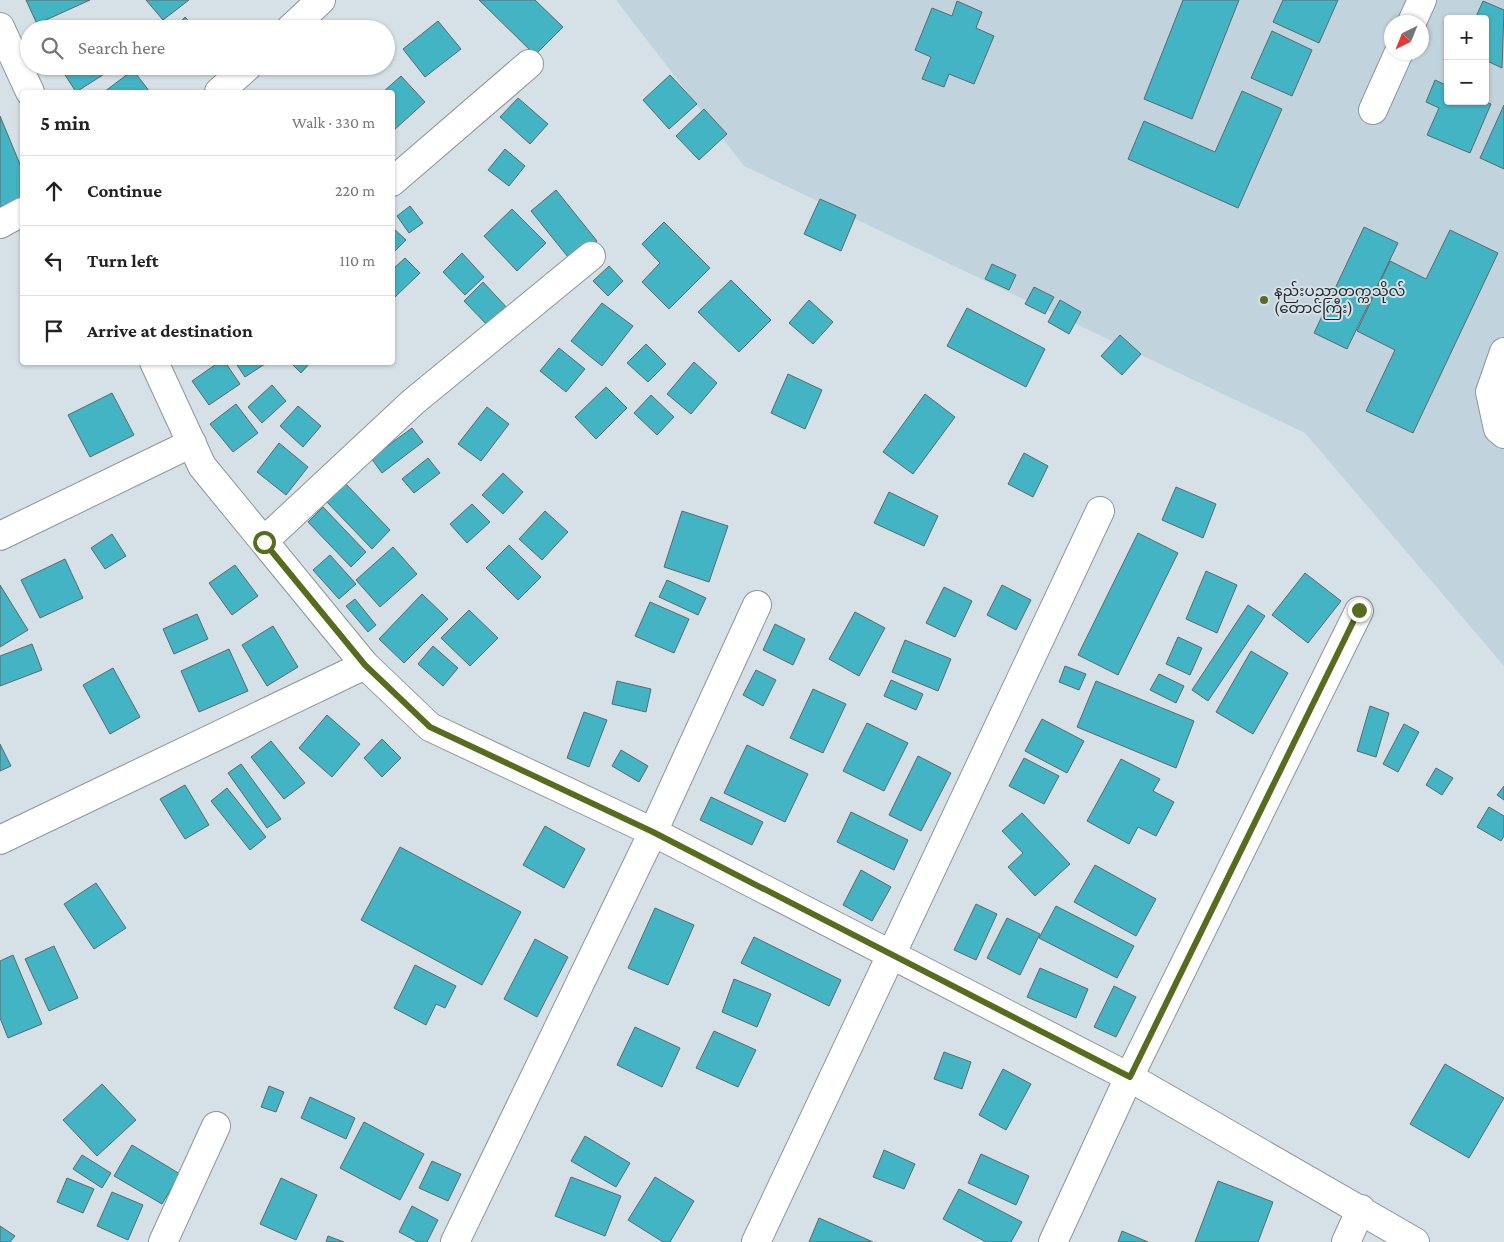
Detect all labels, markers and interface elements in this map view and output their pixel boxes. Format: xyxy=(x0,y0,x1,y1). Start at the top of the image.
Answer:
north arrow xyxy=(1384,15,1429,60)
map controls xyxy=(1444,15,1489,105)
button: + xyxy=(1444,15,1489,60)
search box xyxy=(20,20,395,75)
icon: search xyxy=(38,34,66,62)
text: Search here xyxy=(78,37,165,58)
button: − xyxy=(1444,60,1489,105)
text: 5 min xyxy=(40,111,90,135)
text: Walk · 330 m xyxy=(292,114,375,131)
icon: ahead xyxy=(40,177,68,205)
text: Continue xyxy=(87,180,162,201)
text: 220 m xyxy=(335,182,375,199)
icon: left xyxy=(40,247,68,275)
text: Turn left xyxy=(87,250,159,271)
text: 110 m xyxy=(339,252,375,269)
place label: နည်းပညာတက္ကသိုလ် (တောင်ကြီး) xyxy=(1274,281,1406,320)
marker: နည်းပညာတက္ကသိုလ် (တောင်ကြီး) xyxy=(1258,294,1270,306)
icon: arrive xyxy=(40,317,68,345)
text: Arrive at destination xyxy=(87,320,253,341)
route start xyxy=(253,531,276,554)
route end xyxy=(1348,599,1371,622)

